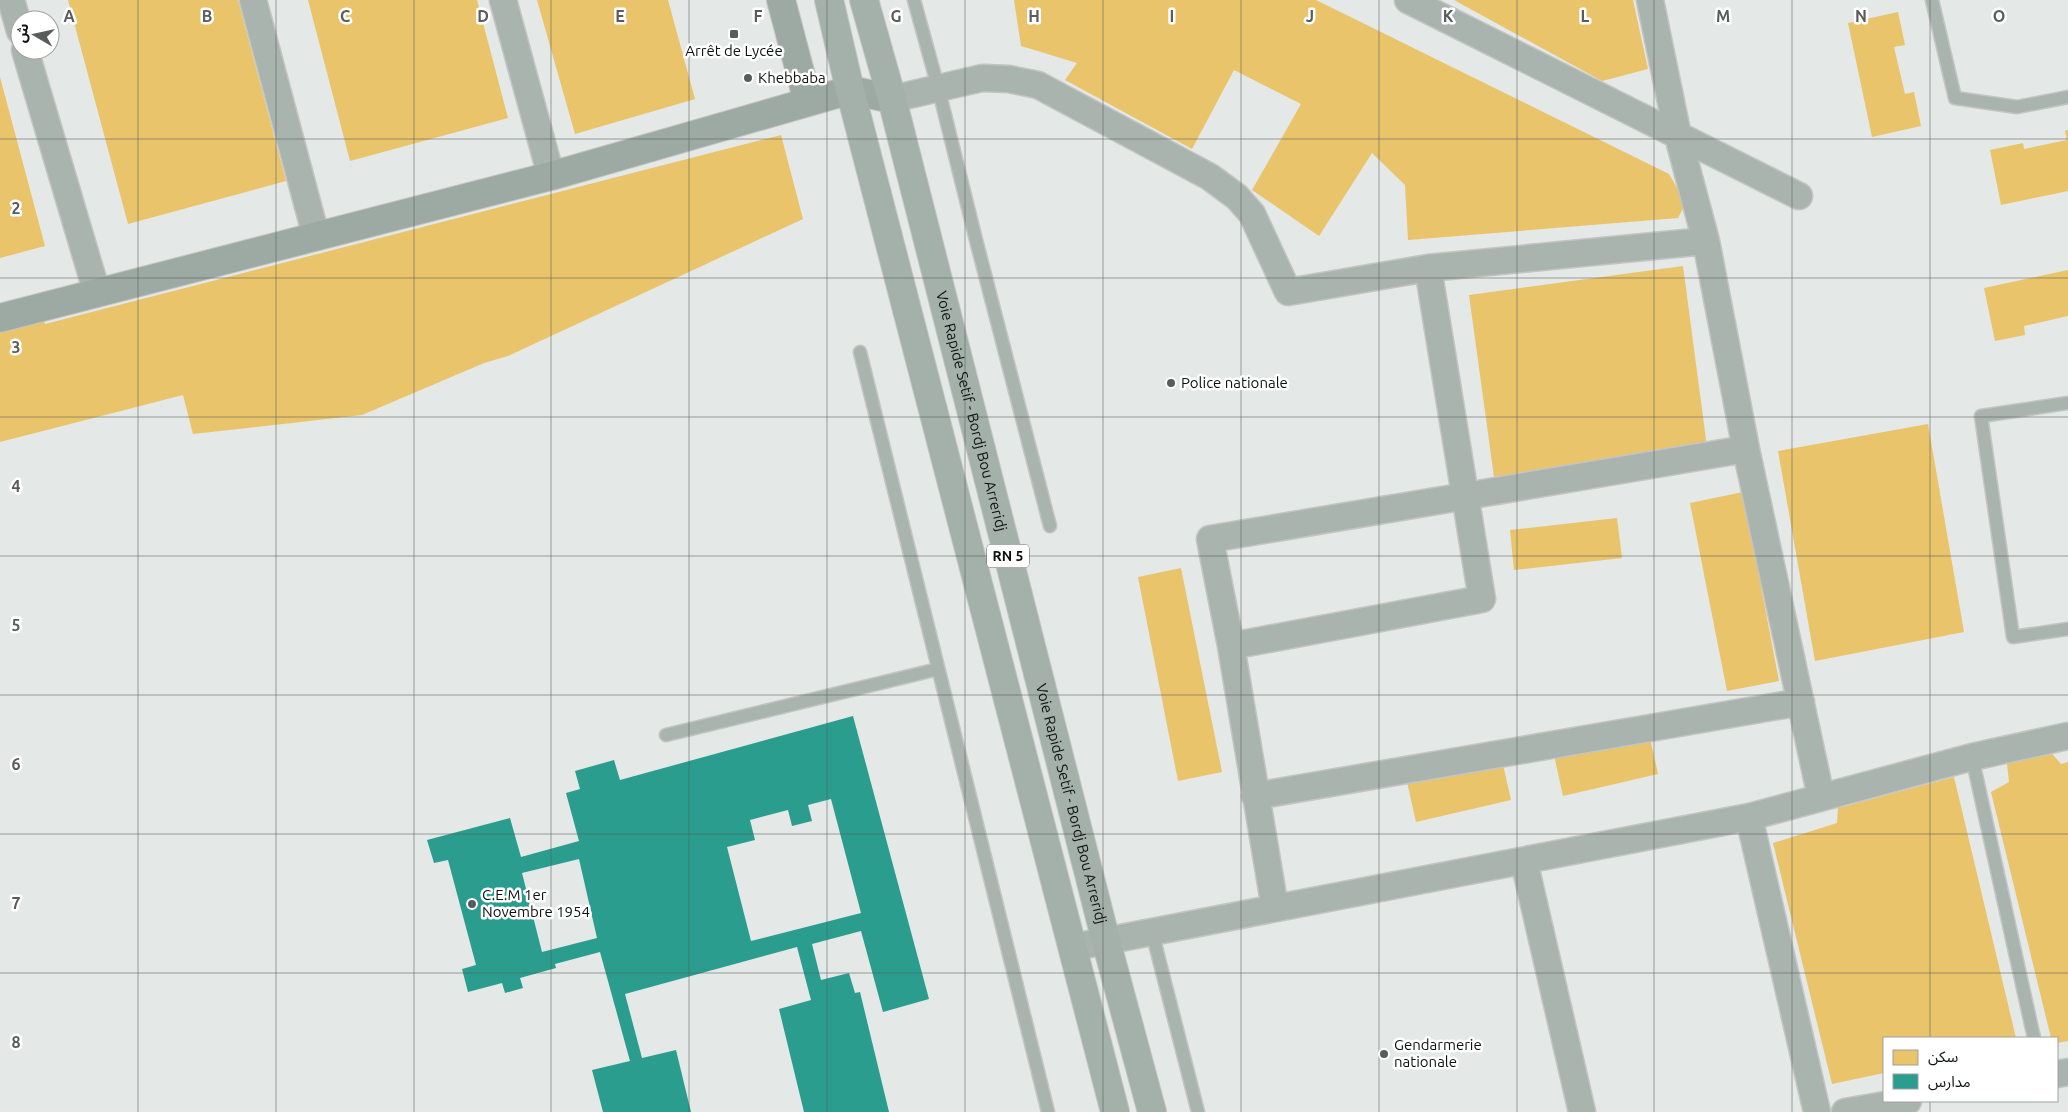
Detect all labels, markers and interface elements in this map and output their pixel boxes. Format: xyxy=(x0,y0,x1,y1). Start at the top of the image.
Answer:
text: A xyxy=(63,7,75,25)
text: B xyxy=(202,7,212,25)
text: C xyxy=(340,7,350,25)
text: D xyxy=(477,7,489,25)
text: E xyxy=(615,7,625,25)
text: F xyxy=(754,7,763,25)
text: G xyxy=(890,7,902,25)
text: H xyxy=(1028,7,1040,25)
text: I xyxy=(1170,7,1174,25)
text: J xyxy=(1306,7,1314,25)
text: K xyxy=(1443,7,1454,25)
text: L xyxy=(1581,7,1590,25)
text: M xyxy=(1716,7,1730,25)
text: N xyxy=(1855,7,1867,25)
text: O xyxy=(1993,7,2005,25)
north arrow xyxy=(10,10,60,60)
text: ش xyxy=(13,22,32,44)
marker: Arrêt de Lycée xyxy=(728,28,740,40)
place label: Arrêt de Lycée xyxy=(685,42,783,59)
place label: Khebbaba xyxy=(758,69,826,86)
marker: Khebbaba xyxy=(742,72,754,84)
text: 2 xyxy=(11,199,21,217)
street label: Voie Rapide Setif - Bordj Bou Arreridj xyxy=(933,289,1011,533)
text: 3 xyxy=(11,338,21,356)
place label: Police nationale xyxy=(1181,374,1288,391)
marker: Police nationale xyxy=(1165,377,1177,389)
text: 4 xyxy=(11,477,21,495)
road number: RN 5 xyxy=(987,544,1029,568)
text: 5 xyxy=(11,616,21,634)
street label: Voie Rapide Setif - Bordj Bou Arreridj xyxy=(1033,682,1110,925)
text: 6 xyxy=(11,755,21,773)
place label: C.E.M 1er Novembre 1954 xyxy=(482,886,590,920)
text: 7 xyxy=(11,894,21,912)
marker: C.E.M 1er Novembre 1954 xyxy=(466,898,478,910)
text: 8 xyxy=(11,1033,21,1051)
place label: Gendarmerie nationale xyxy=(1394,1036,1482,1070)
legend xyxy=(1883,1037,2058,1102)
marker: Gendarmerie nationale xyxy=(1378,1048,1390,1060)
text: سكن xyxy=(1928,1048,1959,1066)
text: مدارس xyxy=(1928,1073,1971,1091)

